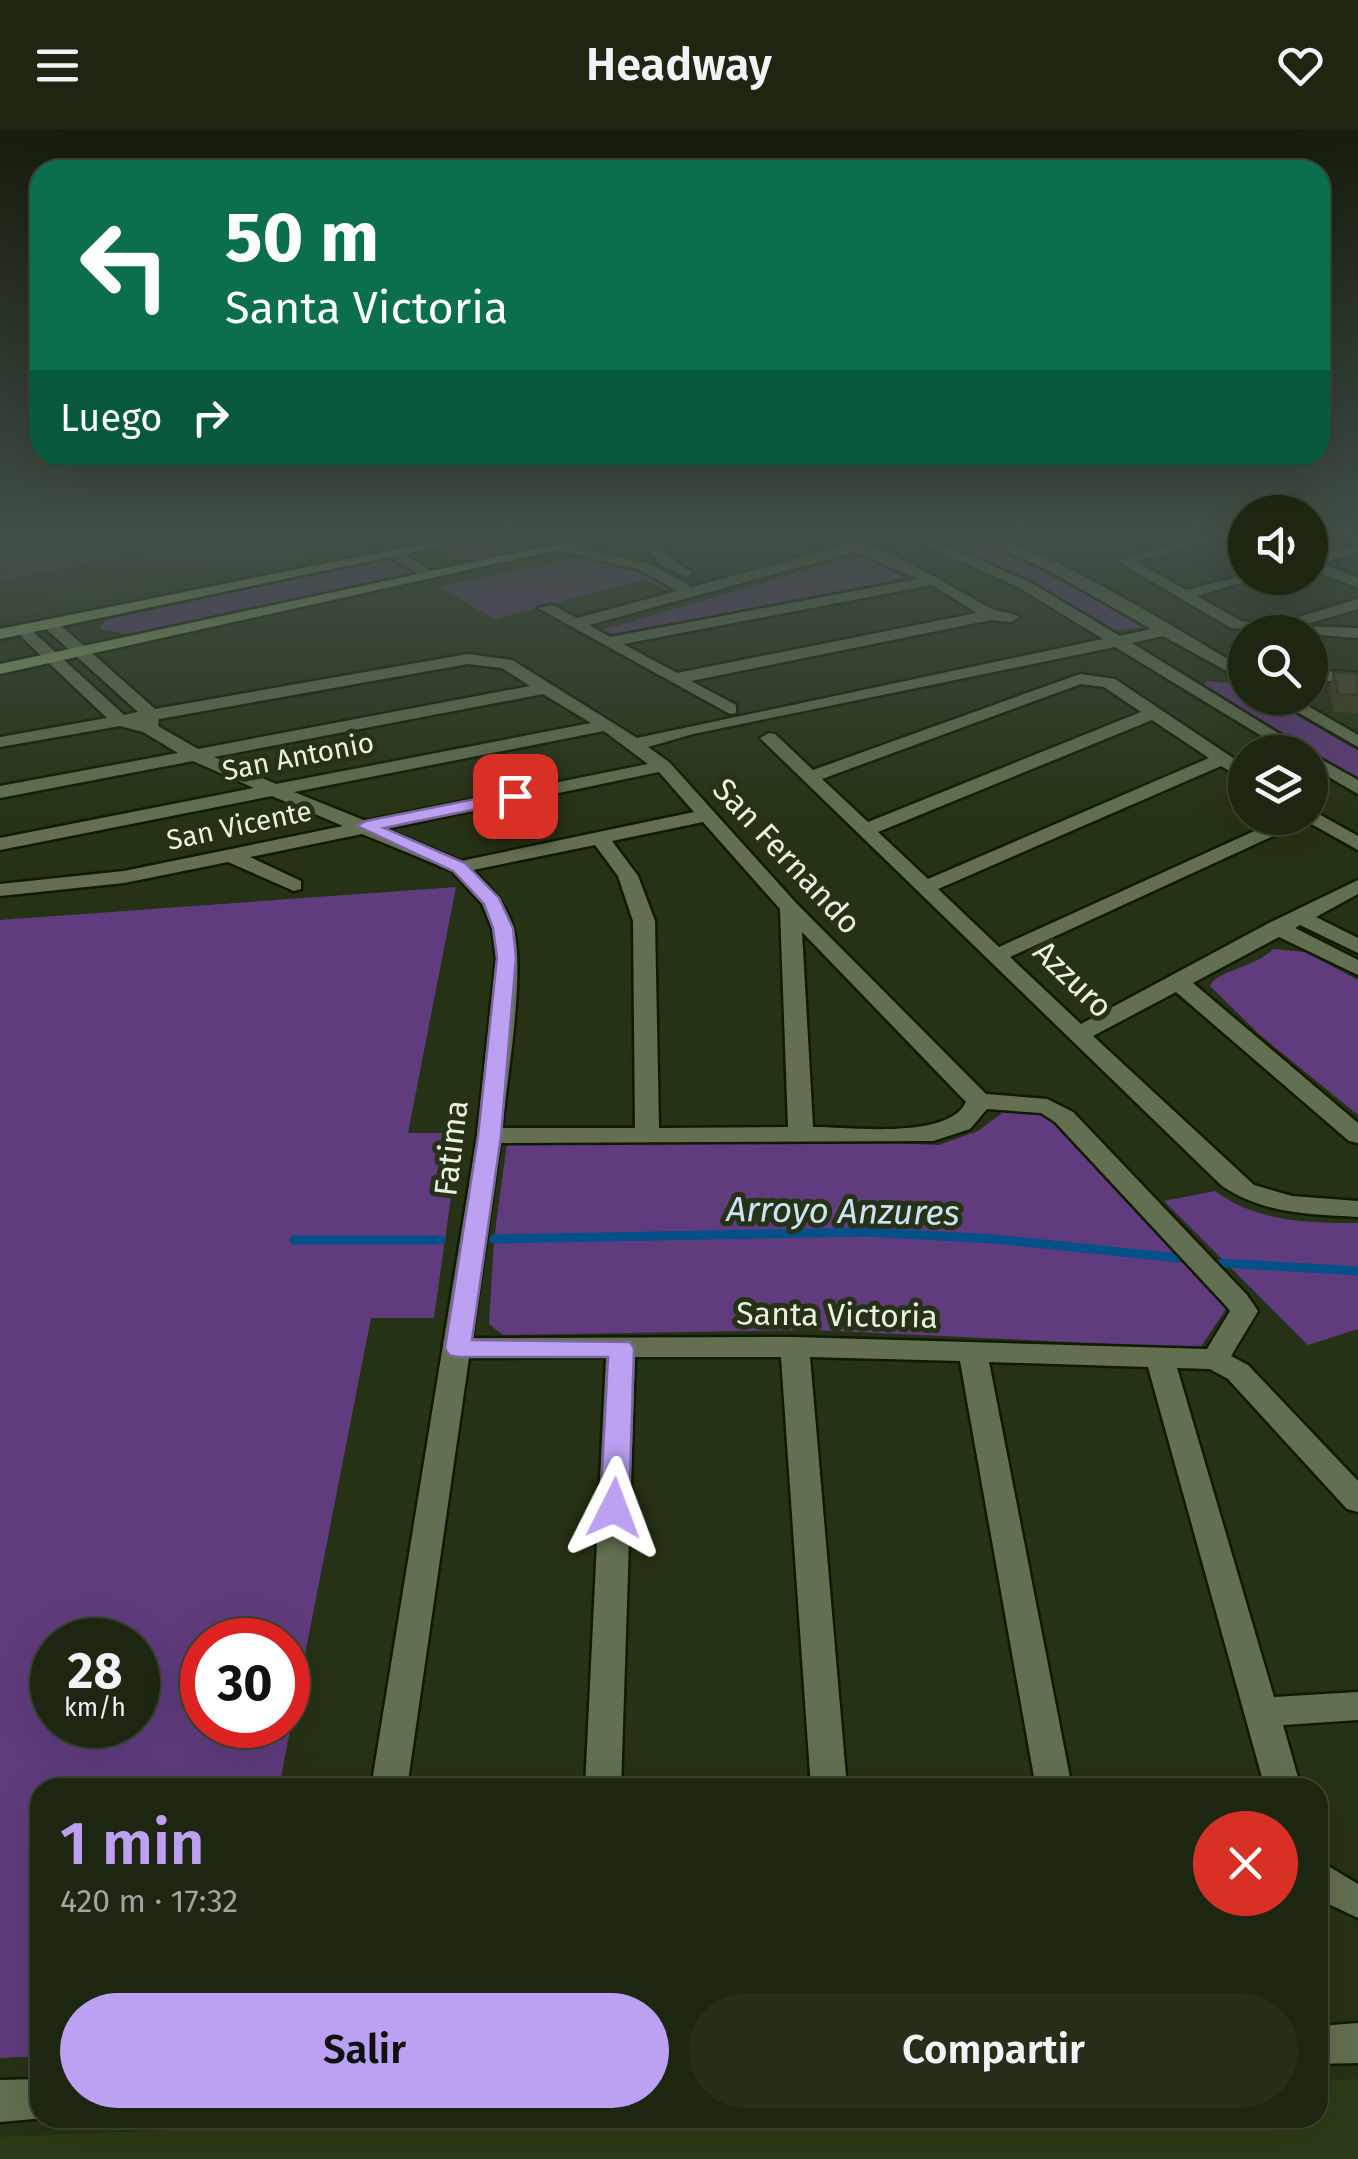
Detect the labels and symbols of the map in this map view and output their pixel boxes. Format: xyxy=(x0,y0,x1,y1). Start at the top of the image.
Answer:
street label: San Antonio xyxy=(220,726,377,787)
pin xyxy=(473,754,558,839)
street label: San Fernando xyxy=(705,770,869,942)
street label: San Vicente xyxy=(164,794,315,857)
street label: Azzuro xyxy=(1026,932,1120,1026)
street label: Fatima xyxy=(426,1098,476,1198)
water label: Arroyo Anzures xyxy=(724,1188,960,1234)
street label: Santa Victoria xyxy=(736,1294,938,1336)
position arrow xyxy=(562,1456,666,1560)
speed limit sign: 30 xyxy=(180,1618,310,1748)

